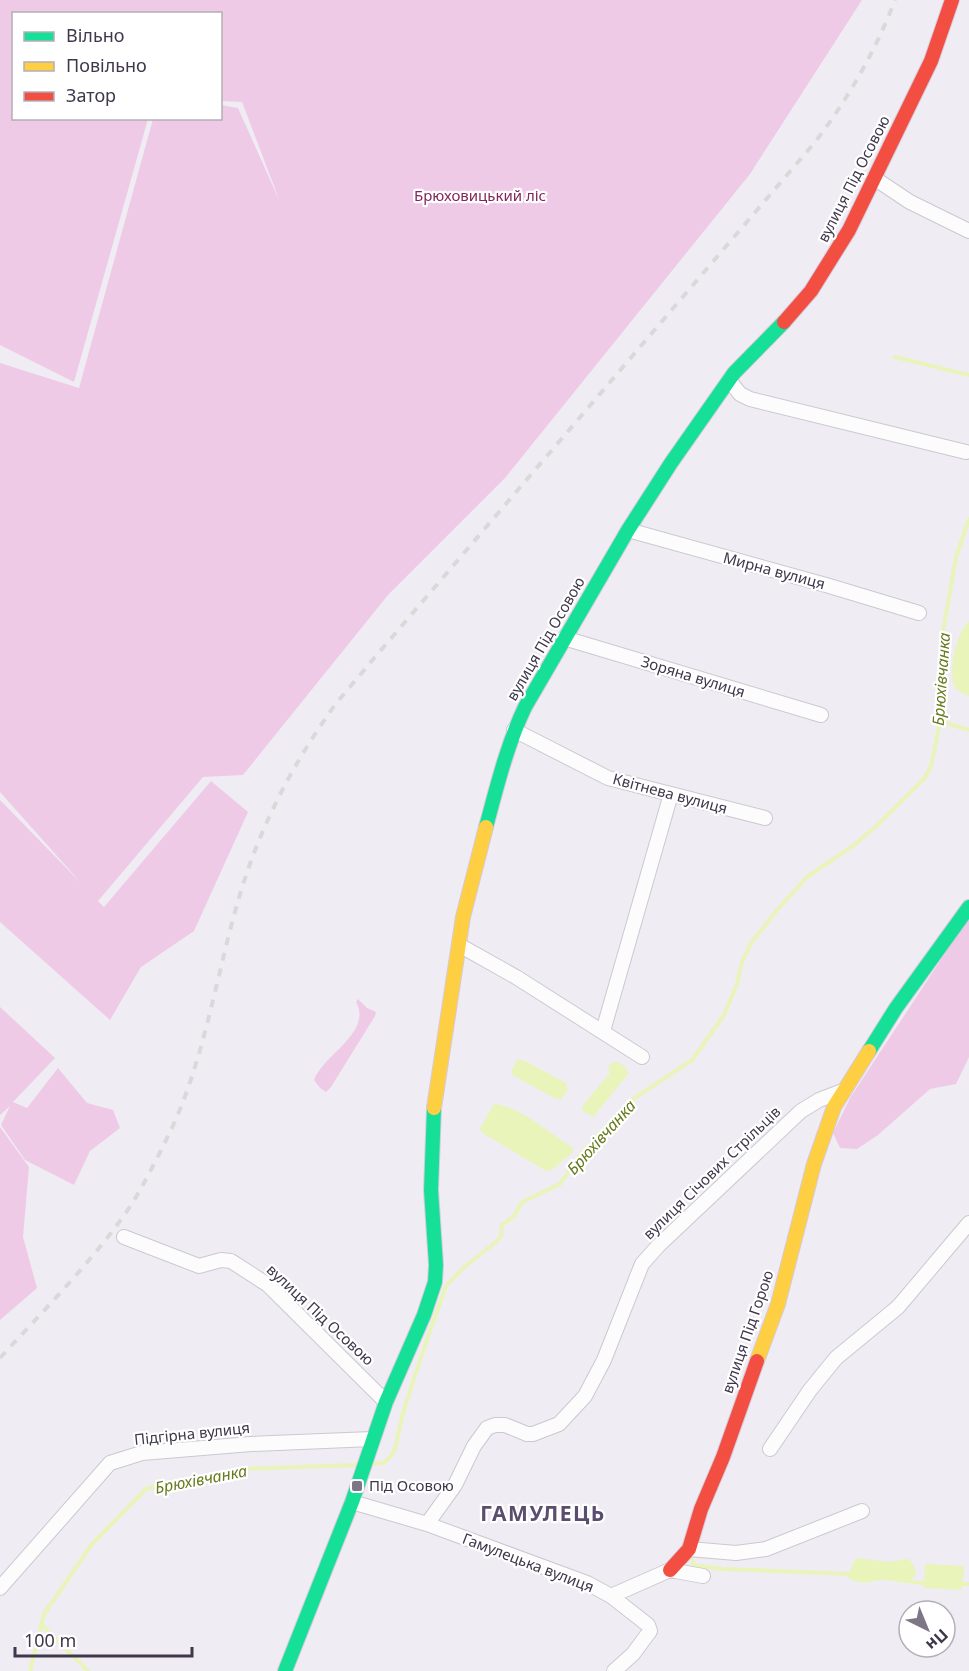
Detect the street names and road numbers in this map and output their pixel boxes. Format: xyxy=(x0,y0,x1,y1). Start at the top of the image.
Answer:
street label: вулиця Під Осовою xyxy=(812,112,894,245)
street label: Мирна вулиця xyxy=(721,547,827,593)
street label: вулиця Під Осовою xyxy=(502,573,589,704)
street label: Зоряна вулиця xyxy=(639,651,748,701)
street label: Квітнева вулиця xyxy=(611,768,730,818)
street label: вулиця Січових Стрільців xyxy=(638,1101,784,1243)
street label: вулиця Під Осовою xyxy=(263,1259,379,1369)
street label: вулиця Під Горою xyxy=(717,1267,777,1396)
street label: Підгірна вулиця xyxy=(133,1417,251,1449)
street label: Гамулецька вулиця xyxy=(460,1528,597,1596)

